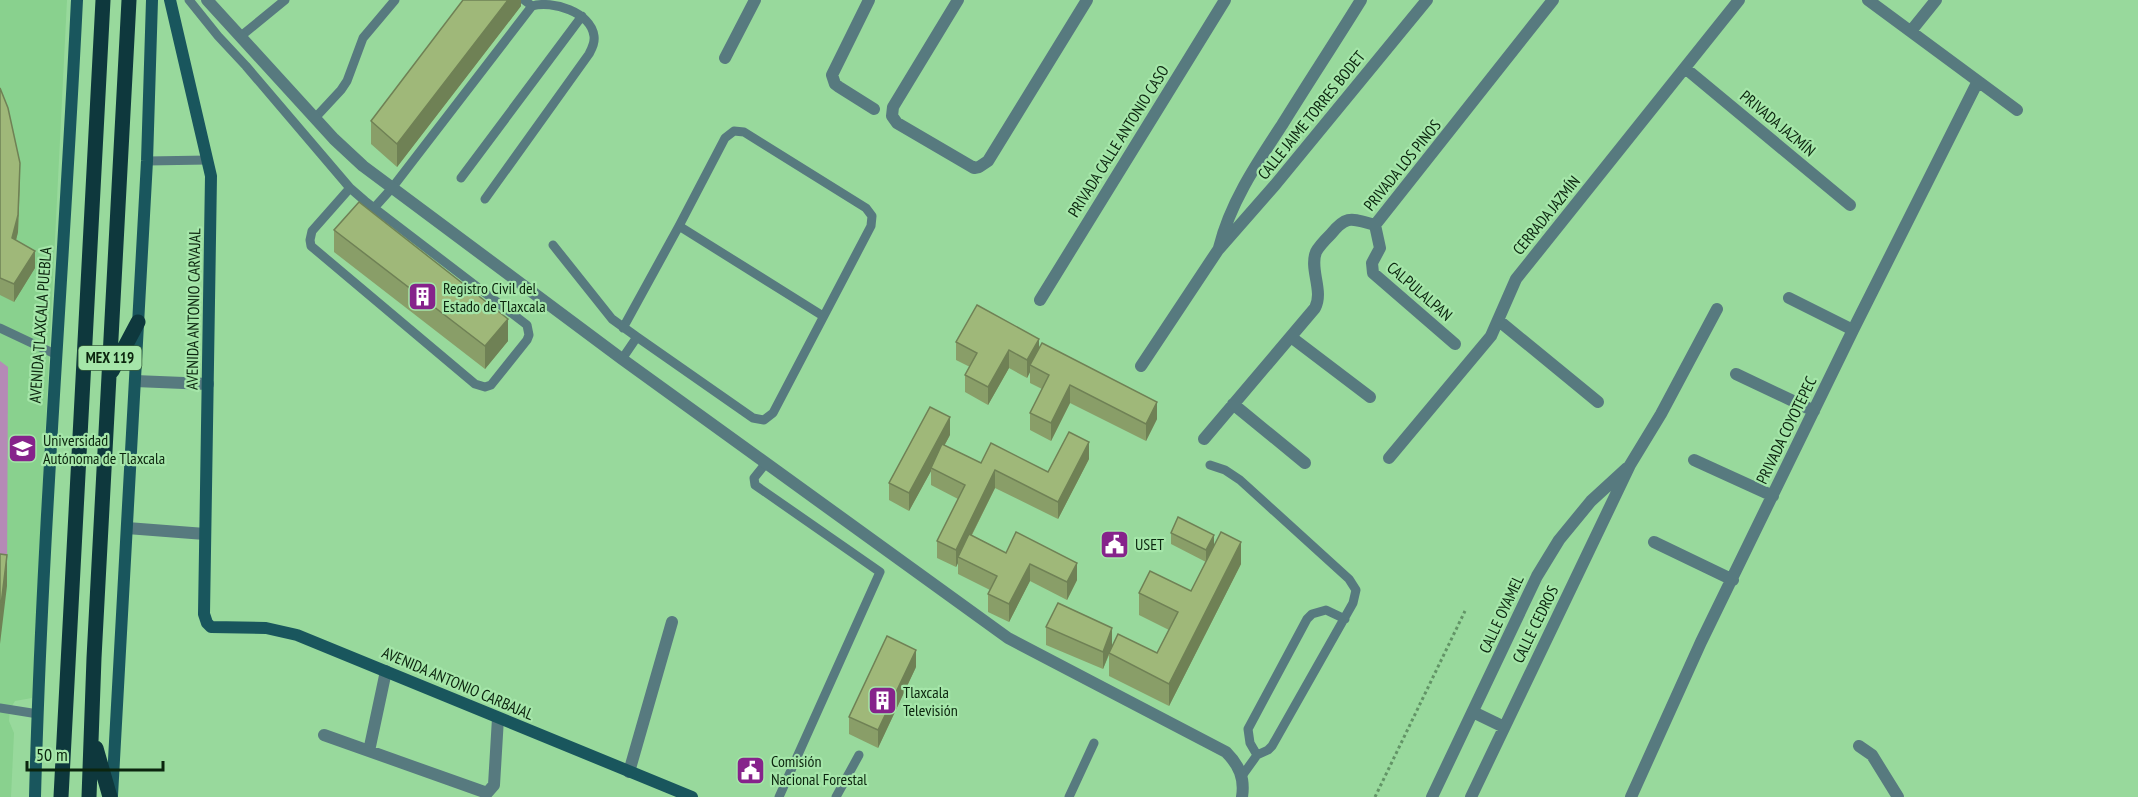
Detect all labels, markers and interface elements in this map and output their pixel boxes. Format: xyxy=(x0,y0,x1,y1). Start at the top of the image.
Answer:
street label: CALLE JAIME TORRES BODET xyxy=(1253,47,1369,183)
street label: PRIVADA CALLE ANTONIO CASO xyxy=(1063,61,1173,221)
street label: PRIVADA JAZMÍN xyxy=(1736,86,1820,160)
street label: PRIVADA LOS PINOS xyxy=(1359,115,1445,215)
street label: CERRADA JAZMÍN xyxy=(1508,171,1584,259)
street label: AVENIDA ANTONIO CARVAJAL xyxy=(182,228,204,390)
street label: AVENIDA TLAXCALA PUEBLA xyxy=(25,246,55,404)
street label: CALPULALPAN xyxy=(1383,257,1457,325)
place label: Registro Civil del Estado de Tlaxcala xyxy=(443,278,546,316)
building icon: Registro Civil del Estado de Tlaxcala xyxy=(406,281,438,313)
road number: MEX 119 xyxy=(78,346,142,370)
street label: PRIVADA COYOTEPEC xyxy=(1751,373,1821,487)
place label: Universidad Autónoma de Tlaxcala xyxy=(43,430,165,468)
school or university icon: Universidad Autónoma de Tlaxcala xyxy=(6,433,38,465)
public building icon: USET xyxy=(1098,528,1130,560)
place label: USET xyxy=(1135,534,1164,554)
street label: CALLE OYAMEL xyxy=(1474,571,1528,656)
street label: CALLE CEDROS xyxy=(1508,582,1562,666)
street label: AVENIDA ANTONIO CARBAJAL xyxy=(379,642,537,724)
place label: Tlaxcala Televisión xyxy=(903,682,958,720)
building icon: Tlaxcala Televisión xyxy=(866,685,898,717)
scale bar xyxy=(27,734,164,772)
text: 50 m xyxy=(36,743,68,766)
place label: Comisión Nacional Forestal xyxy=(771,751,867,789)
public building icon: Comisión Nacional Forestal xyxy=(734,754,766,786)

